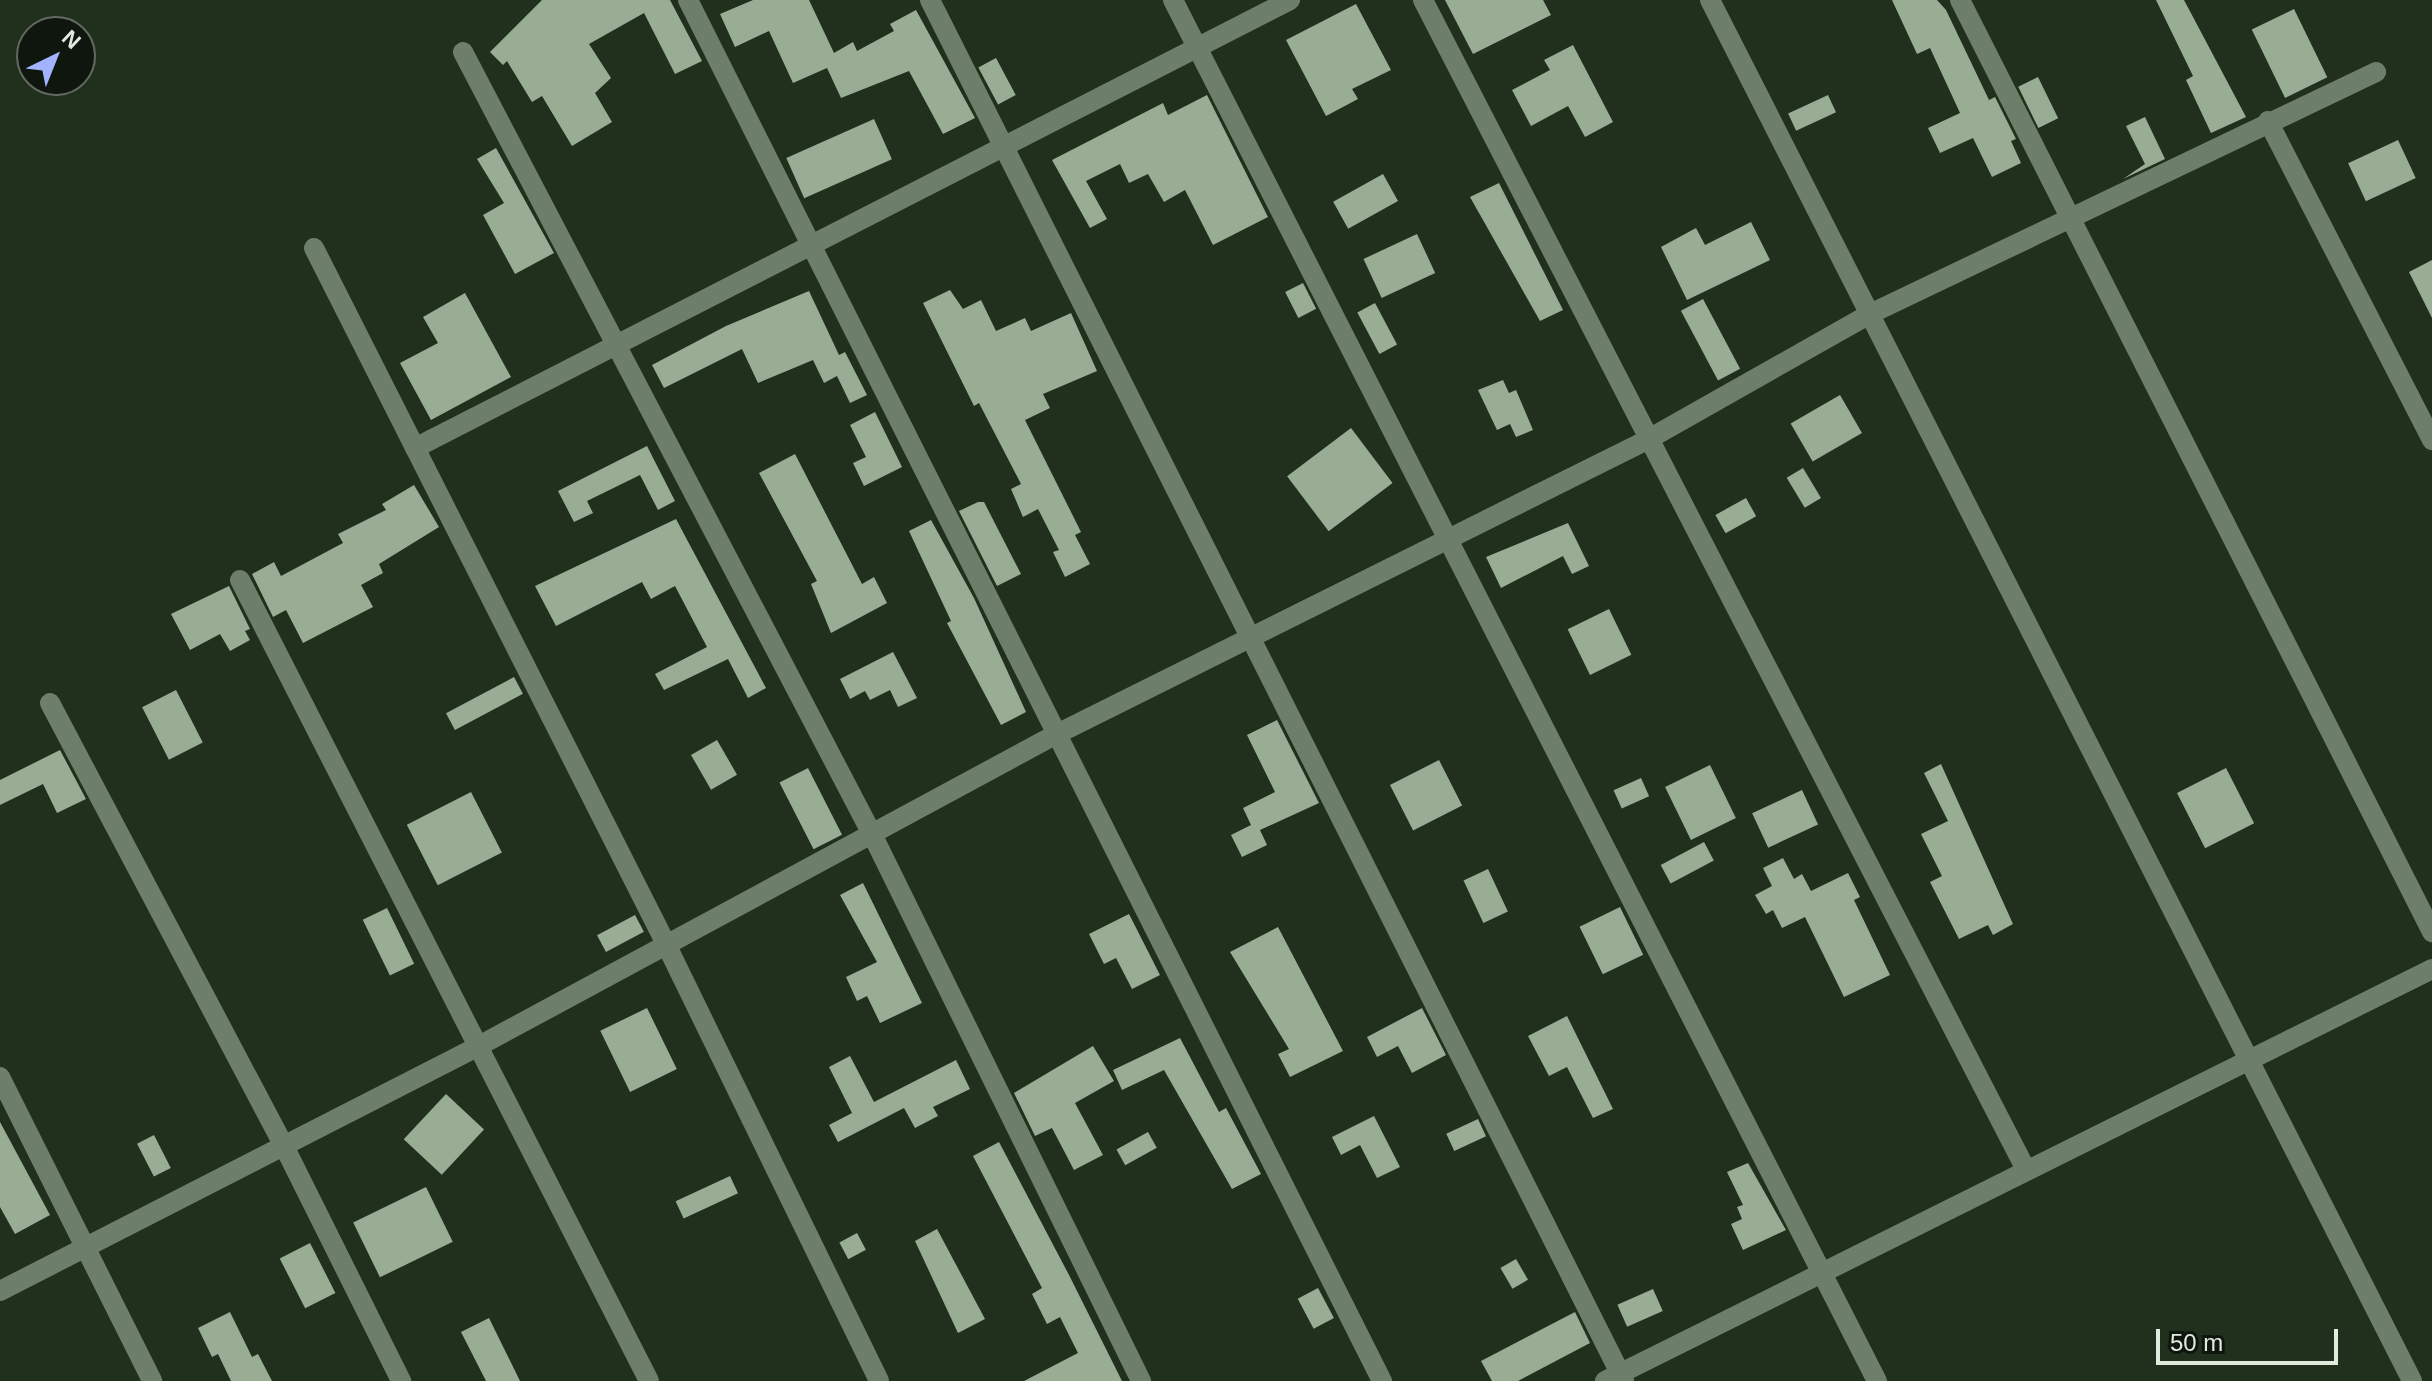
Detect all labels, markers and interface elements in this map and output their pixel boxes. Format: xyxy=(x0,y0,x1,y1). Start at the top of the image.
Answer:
north arrow xyxy=(16,16,96,96)
text: N xyxy=(57,25,86,54)
scale bar xyxy=(2160,1313,2342,1363)
text: 50 m xyxy=(2170,1329,2223,1356)

